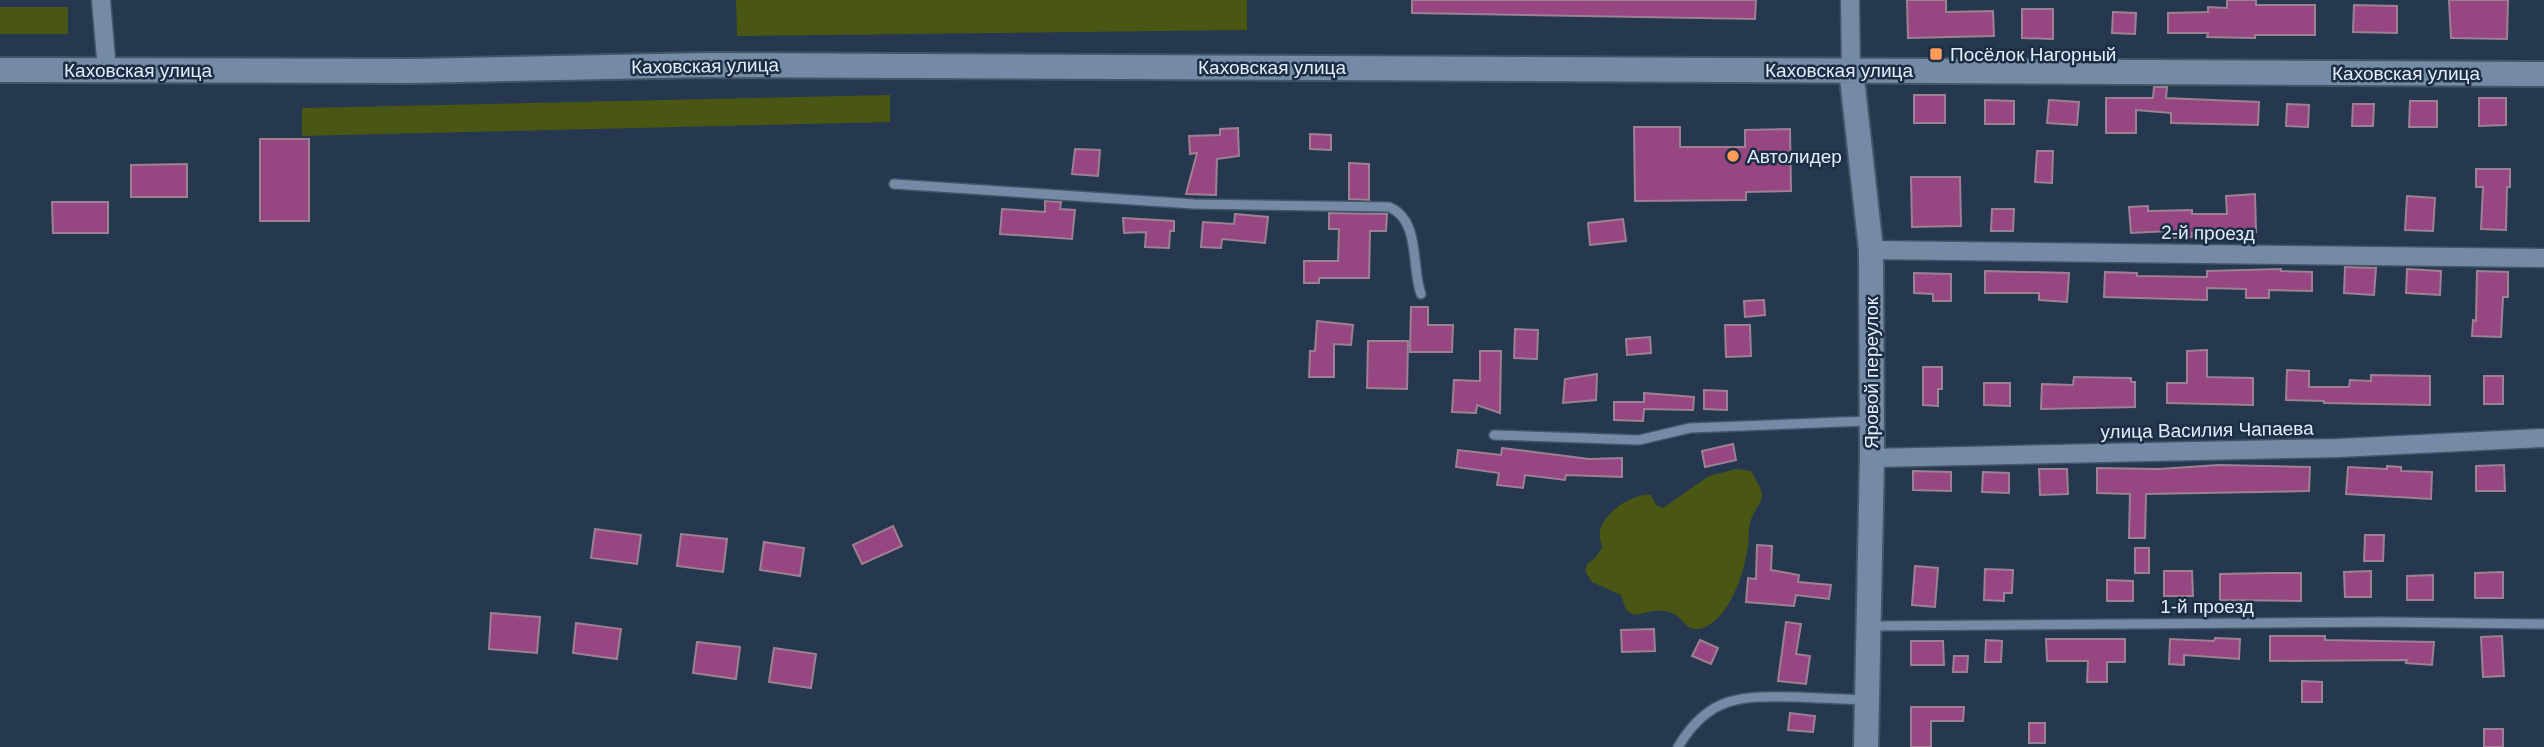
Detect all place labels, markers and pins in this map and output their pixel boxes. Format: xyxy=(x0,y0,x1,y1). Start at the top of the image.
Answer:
place label: Посёлок Нагорный xyxy=(1950,44,2116,65)
marker: Посёлок Нагорный xyxy=(1928,46,1944,62)
place label: Автолидер xyxy=(1747,146,1842,167)
marker: Автолидер xyxy=(1725,148,1741,164)

